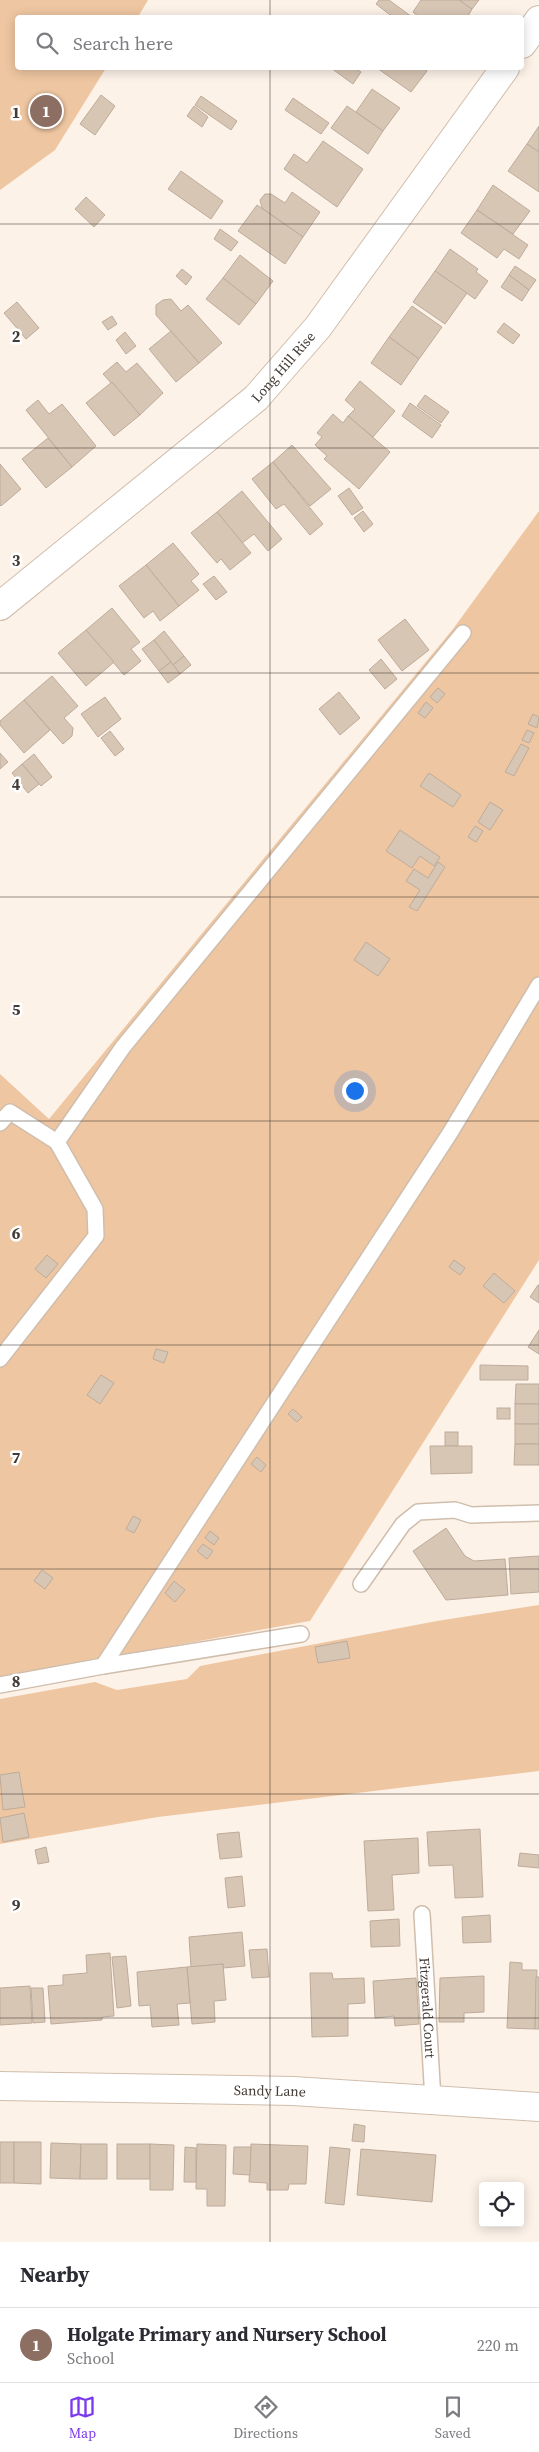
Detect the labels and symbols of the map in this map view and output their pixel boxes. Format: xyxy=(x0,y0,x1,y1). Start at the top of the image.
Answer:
pin: 1 xyxy=(30,92,62,130)
text: 1 xyxy=(12,101,20,123)
text: 2 xyxy=(12,325,21,347)
street label: Long Hill Rise xyxy=(246,327,320,407)
text: 3 xyxy=(12,549,21,571)
text: 4 xyxy=(12,773,21,795)
text: 5 xyxy=(12,998,21,1020)
your location xyxy=(342,1078,368,1104)
text: 6 xyxy=(12,1222,21,1244)
text: 7 xyxy=(12,1446,21,1468)
text: 8 xyxy=(12,1670,20,1692)
text: 9 xyxy=(12,1894,21,1916)
street label: Fitzgerald Court xyxy=(415,1957,441,2059)
street label: Sandy Lane xyxy=(234,2080,307,2102)

